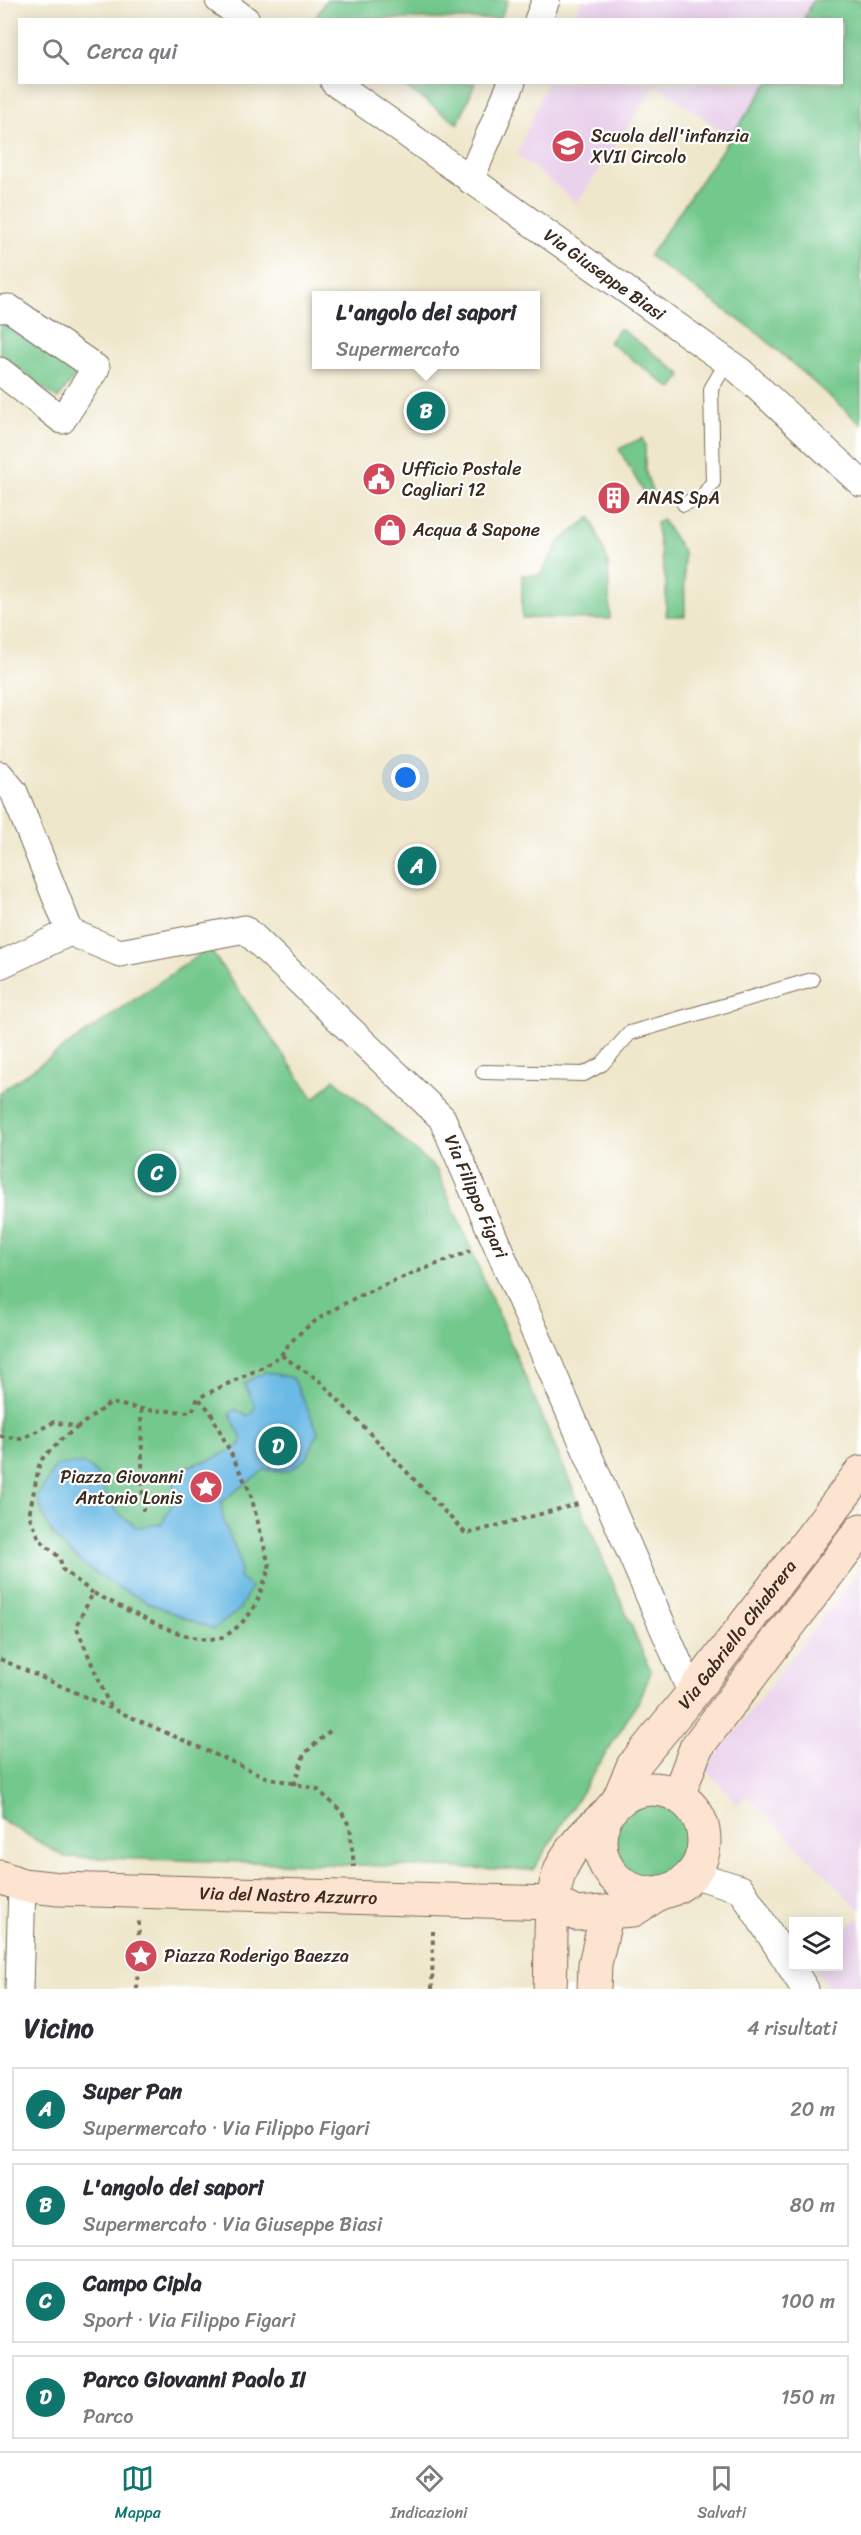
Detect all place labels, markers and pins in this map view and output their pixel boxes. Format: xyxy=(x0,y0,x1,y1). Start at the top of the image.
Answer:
place label: Scuola dell'infanzia XVII Circolo xyxy=(590,120,750,173)
school or university icon: Scuola dell'infanzia XVII Circolo xyxy=(550,128,586,164)
pin: B xyxy=(406,388,446,434)
place label: Ufficio Postale Cagliari 12 xyxy=(402,453,521,506)
public building icon: Ufficio Postale Cagliari 12 xyxy=(361,461,397,497)
building icon: ANAS SpA xyxy=(596,480,632,516)
place label: ANAS SpA xyxy=(636,482,720,514)
shop icon: Acqua & Sapone xyxy=(372,512,408,548)
place label: Acqua & Sapone xyxy=(412,514,540,546)
pin: A xyxy=(398,844,436,888)
pin: C xyxy=(138,1150,176,1196)
pin: D xyxy=(258,1424,298,1468)
place label: Piazza Giovanni Antonio Lonis xyxy=(60,1461,184,1514)
place icon: Piazza Giovanni Antonio Lonis xyxy=(188,1469,224,1505)
place icon: Piazza Roderigo Baezza xyxy=(123,1938,159,1974)
place label: Piazza Roderigo Baezza xyxy=(164,1940,349,1972)

